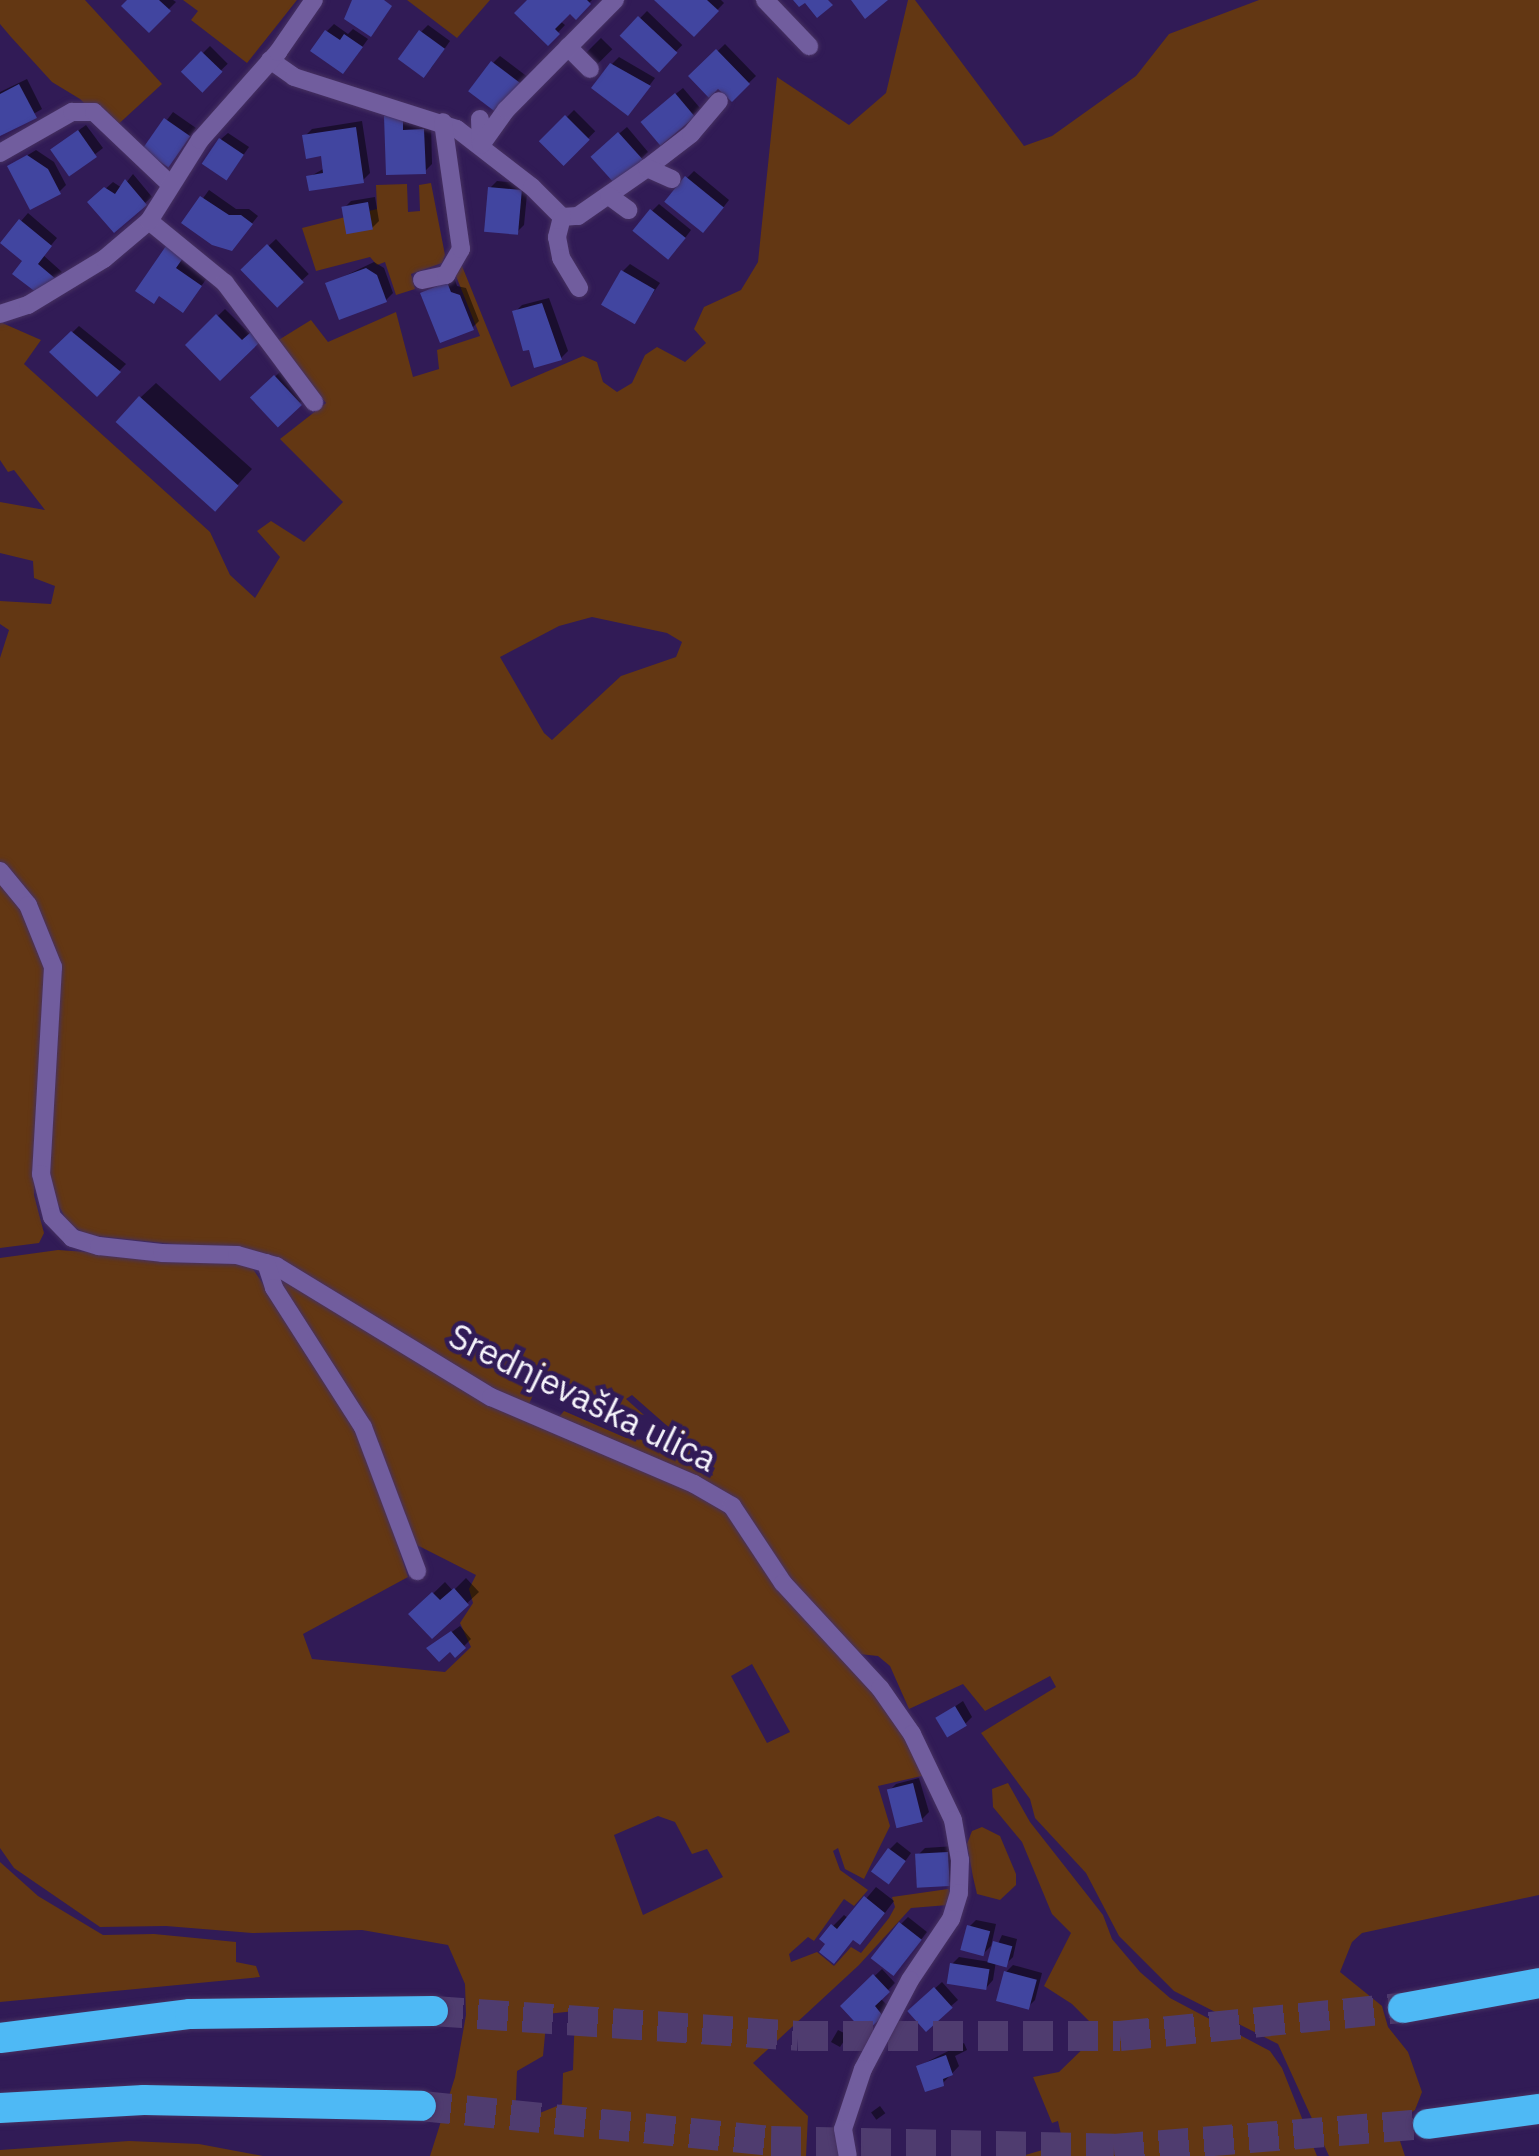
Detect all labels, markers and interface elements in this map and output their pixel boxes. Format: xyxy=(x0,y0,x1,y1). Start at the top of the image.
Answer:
street label: Srednjevaška ulica xyxy=(442,1314,724,1480)

